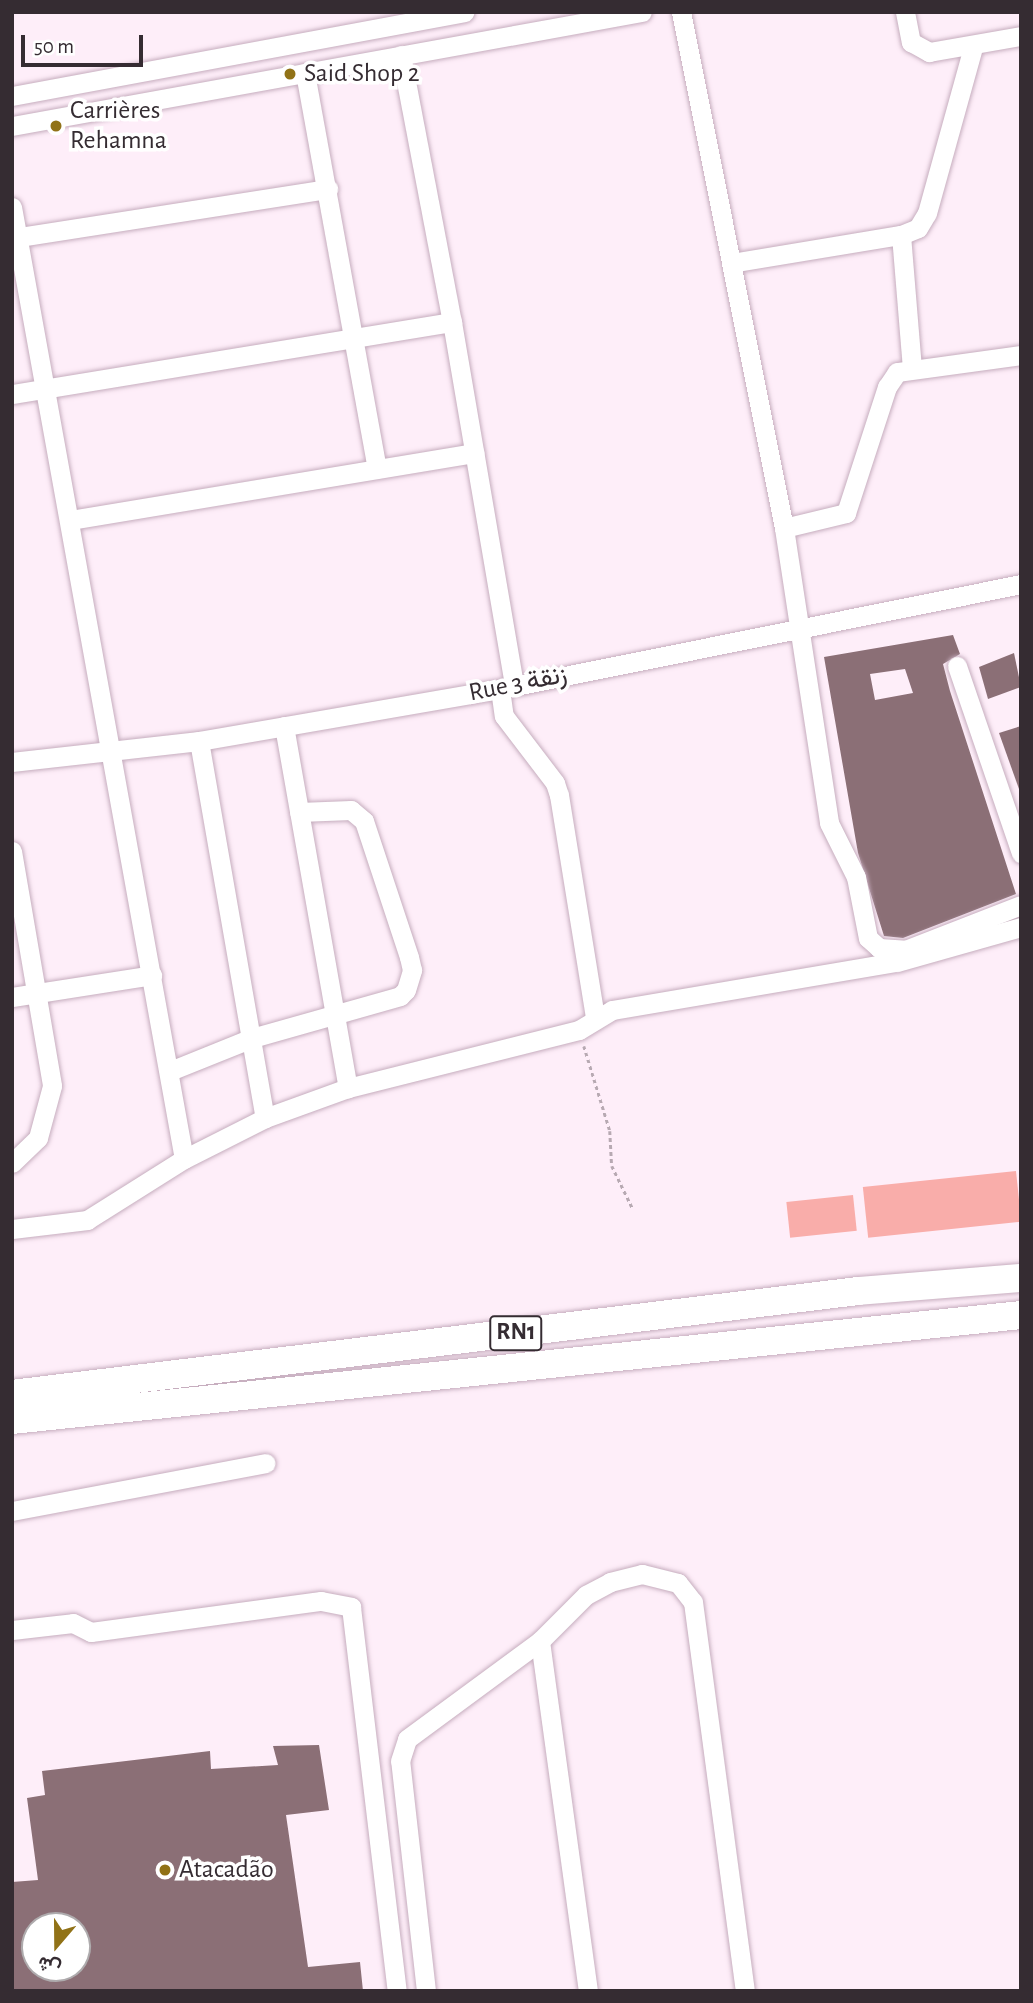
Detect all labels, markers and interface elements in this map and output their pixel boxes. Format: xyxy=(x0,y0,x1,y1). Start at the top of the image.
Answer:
scale bar xyxy=(24,21,147,65)
text: 50 m xyxy=(34,36,74,57)
place label: Said Shop 2 xyxy=(304,58,419,90)
marker: Said Shop 2 xyxy=(282,66,298,82)
place label: Carrières Rehamna xyxy=(70,95,167,156)
marker: Carrières Rehamna xyxy=(48,118,64,134)
street label: Rue 3 زنقة xyxy=(466,659,570,709)
road number: RN1 xyxy=(488,1312,544,1353)
place label: Atacadão xyxy=(179,1854,274,1886)
marker: Atacadão xyxy=(157,1862,173,1878)
north arrow xyxy=(21,1912,91,1982)
text: ش xyxy=(35,1952,63,1978)

